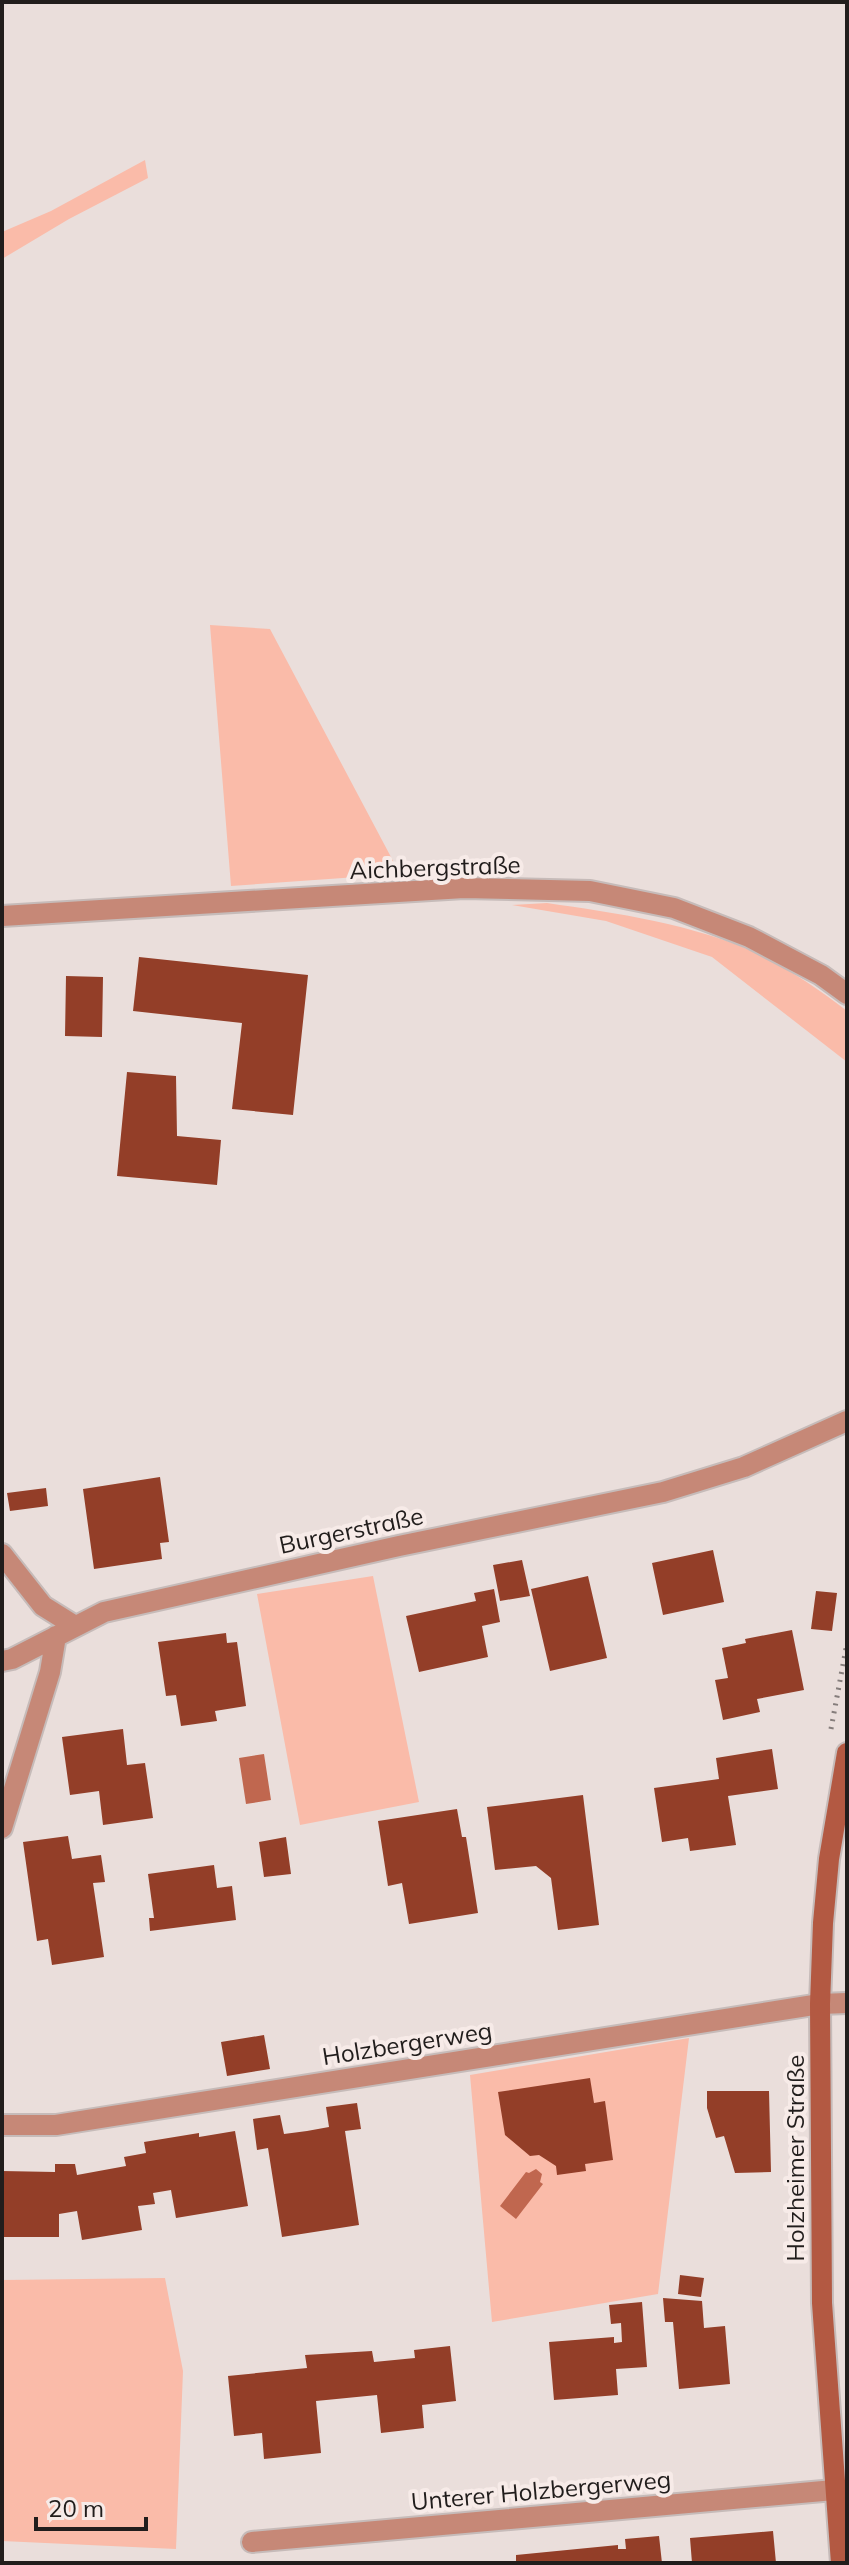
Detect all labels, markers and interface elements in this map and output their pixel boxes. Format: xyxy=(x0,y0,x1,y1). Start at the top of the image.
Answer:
street label: Aichbergstraße xyxy=(349,849,521,885)
street label: Burgerstraße xyxy=(276,1500,426,1560)
street label: Holzbergerweg xyxy=(320,2015,494,2071)
street label: Holzheimer Straße xyxy=(780,2055,810,2261)
street label: Unterer Holzbergerweg xyxy=(410,2464,672,2516)
scale bar xyxy=(36,2481,146,2531)
text: 20 m xyxy=(48,2493,104,2523)

